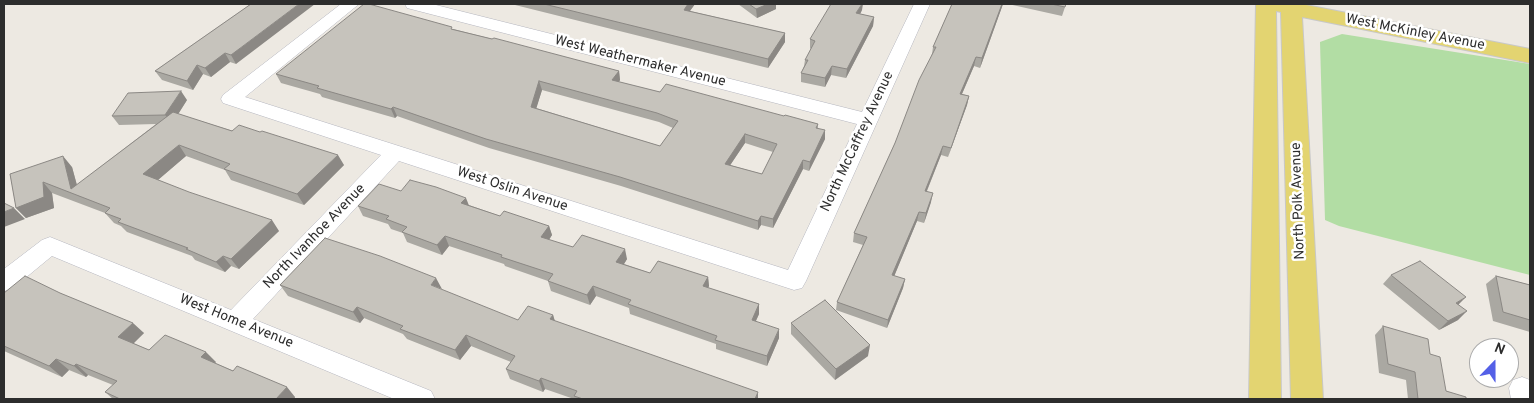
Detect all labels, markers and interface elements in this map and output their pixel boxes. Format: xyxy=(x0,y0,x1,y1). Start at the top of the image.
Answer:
street label: West McKinley Avenue xyxy=(1344,11,1486,55)
street label: West Weathermaker Avenue xyxy=(553,33,727,91)
street label: North McCaffrey Avenue xyxy=(818,69,898,215)
street label: North Polk Avenue xyxy=(1289,142,1309,260)
street label: West Oslin Avenue xyxy=(454,164,570,216)
street label: North Ivanhoe Avenue xyxy=(260,181,370,293)
street label: West Home Avenue xyxy=(177,292,295,352)
north arrow xyxy=(1469,338,1519,388)
text: N xyxy=(1492,340,1507,359)

